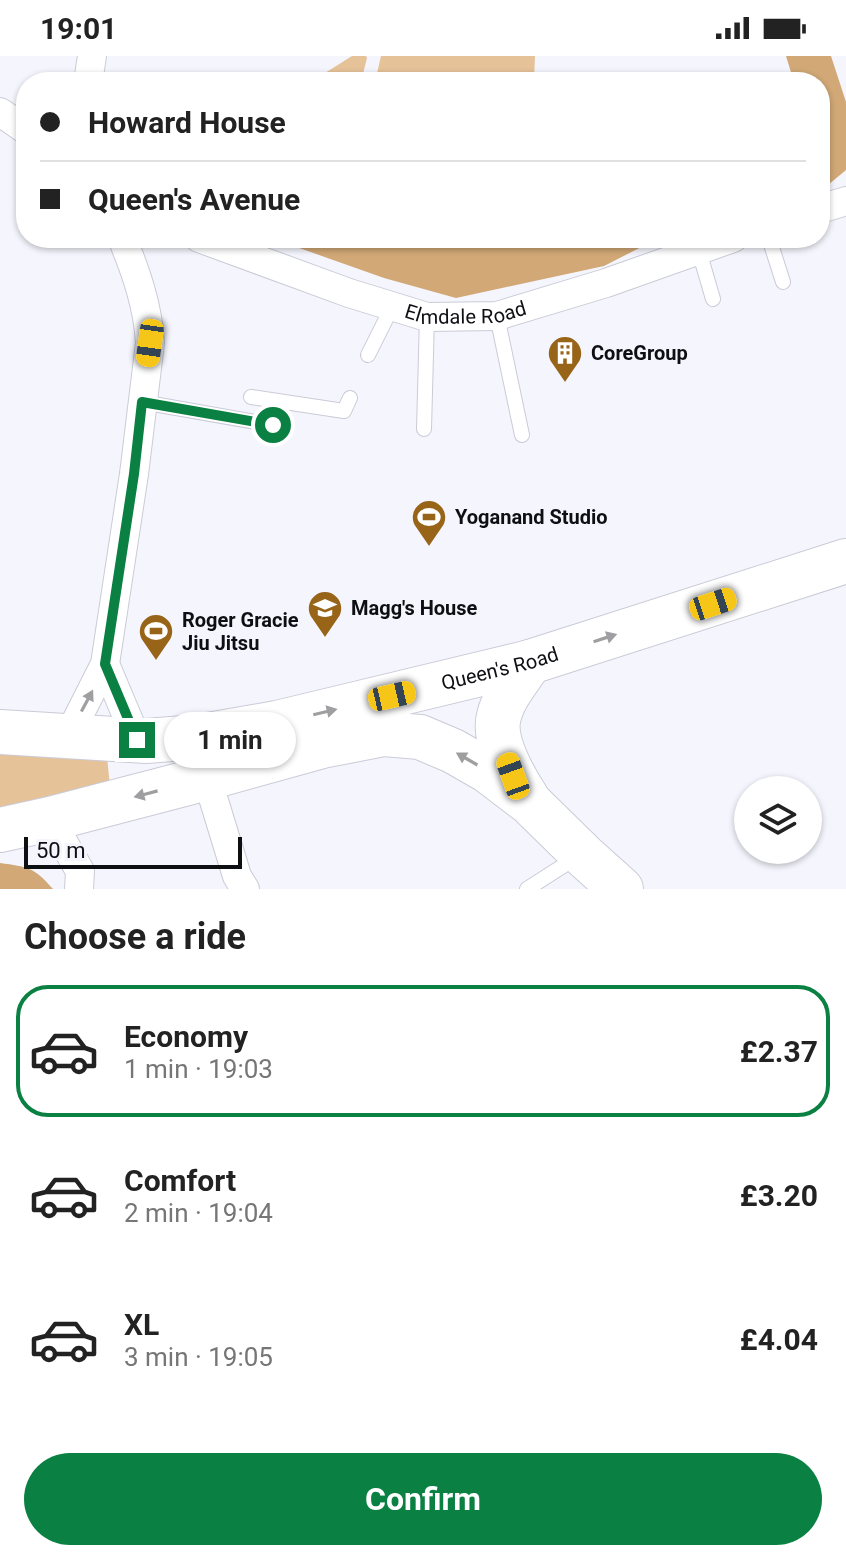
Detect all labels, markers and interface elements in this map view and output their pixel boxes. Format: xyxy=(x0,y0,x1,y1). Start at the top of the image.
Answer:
text: 19:01 xyxy=(40,11,117,46)
text: Howard House xyxy=(88,105,286,140)
text: Queen's Avenue xyxy=(88,182,300,217)
street label: Elmdale Road xyxy=(402,296,529,329)
car xyxy=(135,318,165,368)
building icon: CoreGroup xyxy=(546,334,584,384)
place label: CoreGroup xyxy=(591,341,688,365)
route start xyxy=(255,407,291,443)
sports icon: Yoganand Studio xyxy=(410,498,448,548)
place label: Yoganand Studio xyxy=(455,505,608,529)
car xyxy=(686,585,740,623)
school or university icon: Magg's House xyxy=(306,589,344,639)
place label: Magg's House xyxy=(351,596,478,620)
place label: Roger Gracie Jiu Jitsu xyxy=(182,608,299,655)
sports icon: Roger Gracie Jiu Jitsu xyxy=(137,612,175,662)
one-way arrow xyxy=(593,631,617,644)
street label: Queen's Road xyxy=(439,642,561,695)
car xyxy=(366,679,418,713)
one-way arrow xyxy=(80,689,93,712)
one-way arrow xyxy=(312,705,337,717)
callout: 1 min xyxy=(165,712,297,768)
route end xyxy=(119,722,155,758)
text: 1 min xyxy=(197,725,263,755)
car xyxy=(494,749,532,803)
one-way arrow xyxy=(455,752,478,766)
map controls xyxy=(734,776,822,864)
button: layers xyxy=(734,776,822,864)
one-way arrow xyxy=(133,789,158,801)
scale bar xyxy=(24,833,242,869)
text: 50 m xyxy=(36,838,85,863)
text: Choose a ride xyxy=(24,916,246,958)
icon: car xyxy=(28,1015,100,1087)
text: Economy xyxy=(124,1019,248,1054)
text: £2.37 xyxy=(740,1034,818,1069)
text: 1 min · 19:03 xyxy=(124,1054,273,1084)
icon: car xyxy=(28,1159,100,1231)
text: Comfort xyxy=(124,1163,236,1198)
text: £3.20 xyxy=(740,1178,818,1213)
text: 2 min · 19:04 xyxy=(124,1198,273,1228)
icon: car xyxy=(28,1303,100,1375)
text: XL xyxy=(124,1307,159,1342)
text: £4.04 xyxy=(740,1322,818,1357)
text: 3 min · 19:05 xyxy=(124,1342,273,1372)
button: Confirm xyxy=(24,1453,822,1545)

